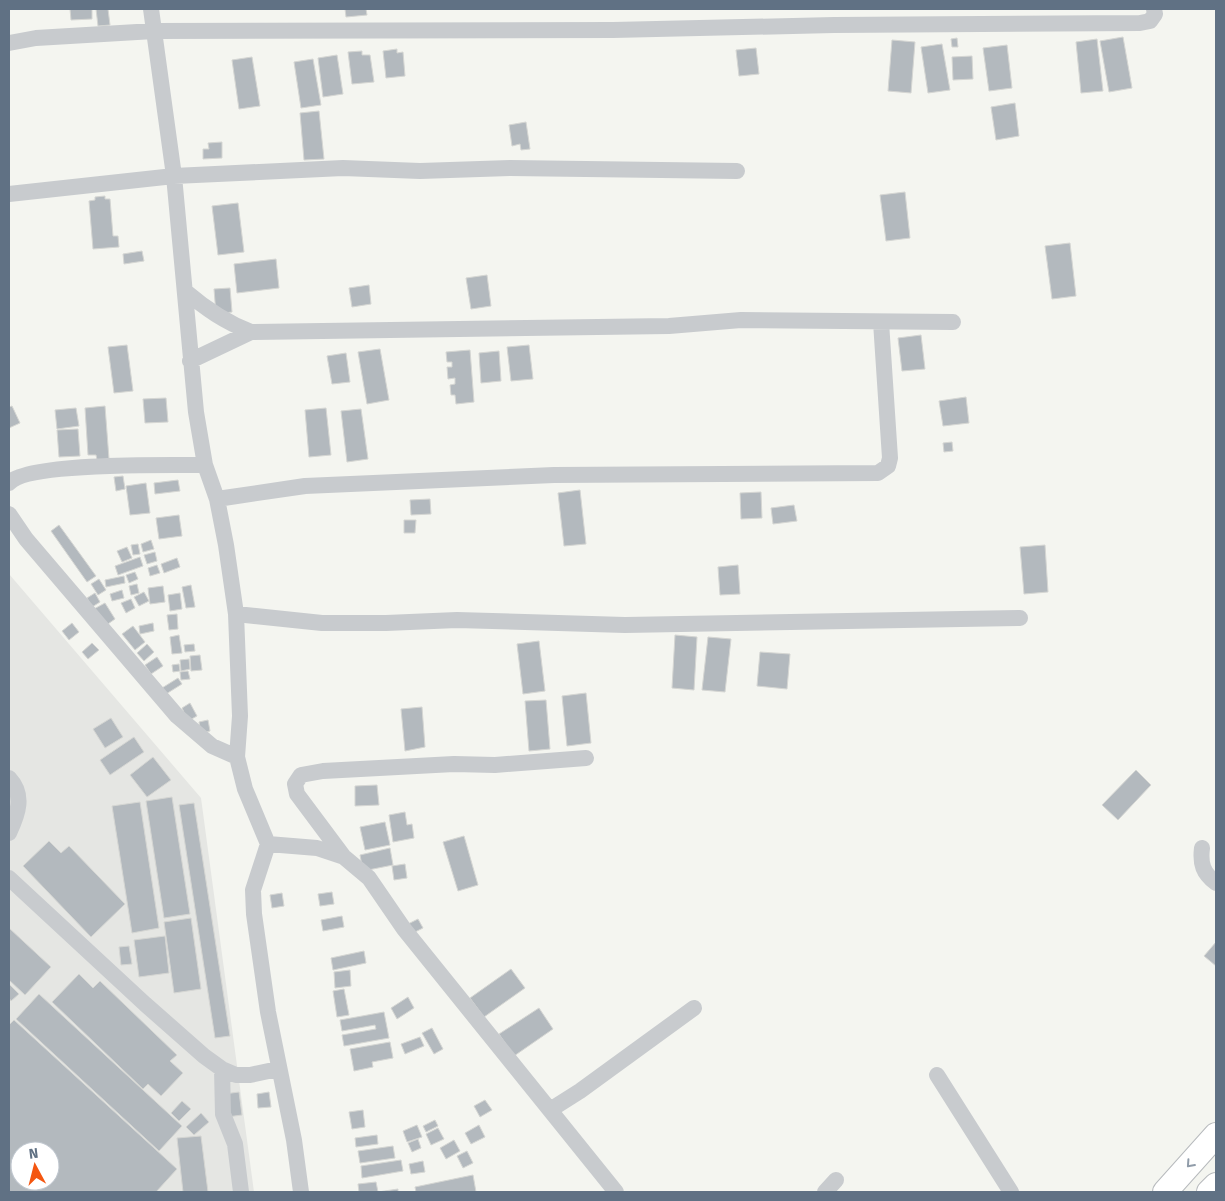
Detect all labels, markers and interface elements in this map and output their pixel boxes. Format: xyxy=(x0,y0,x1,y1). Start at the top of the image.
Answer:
north arrow xyxy=(10,1141,60,1191)
text: N xyxy=(28,1145,39,1163)
one-way arrow xyxy=(1187,1158,1196,1167)

